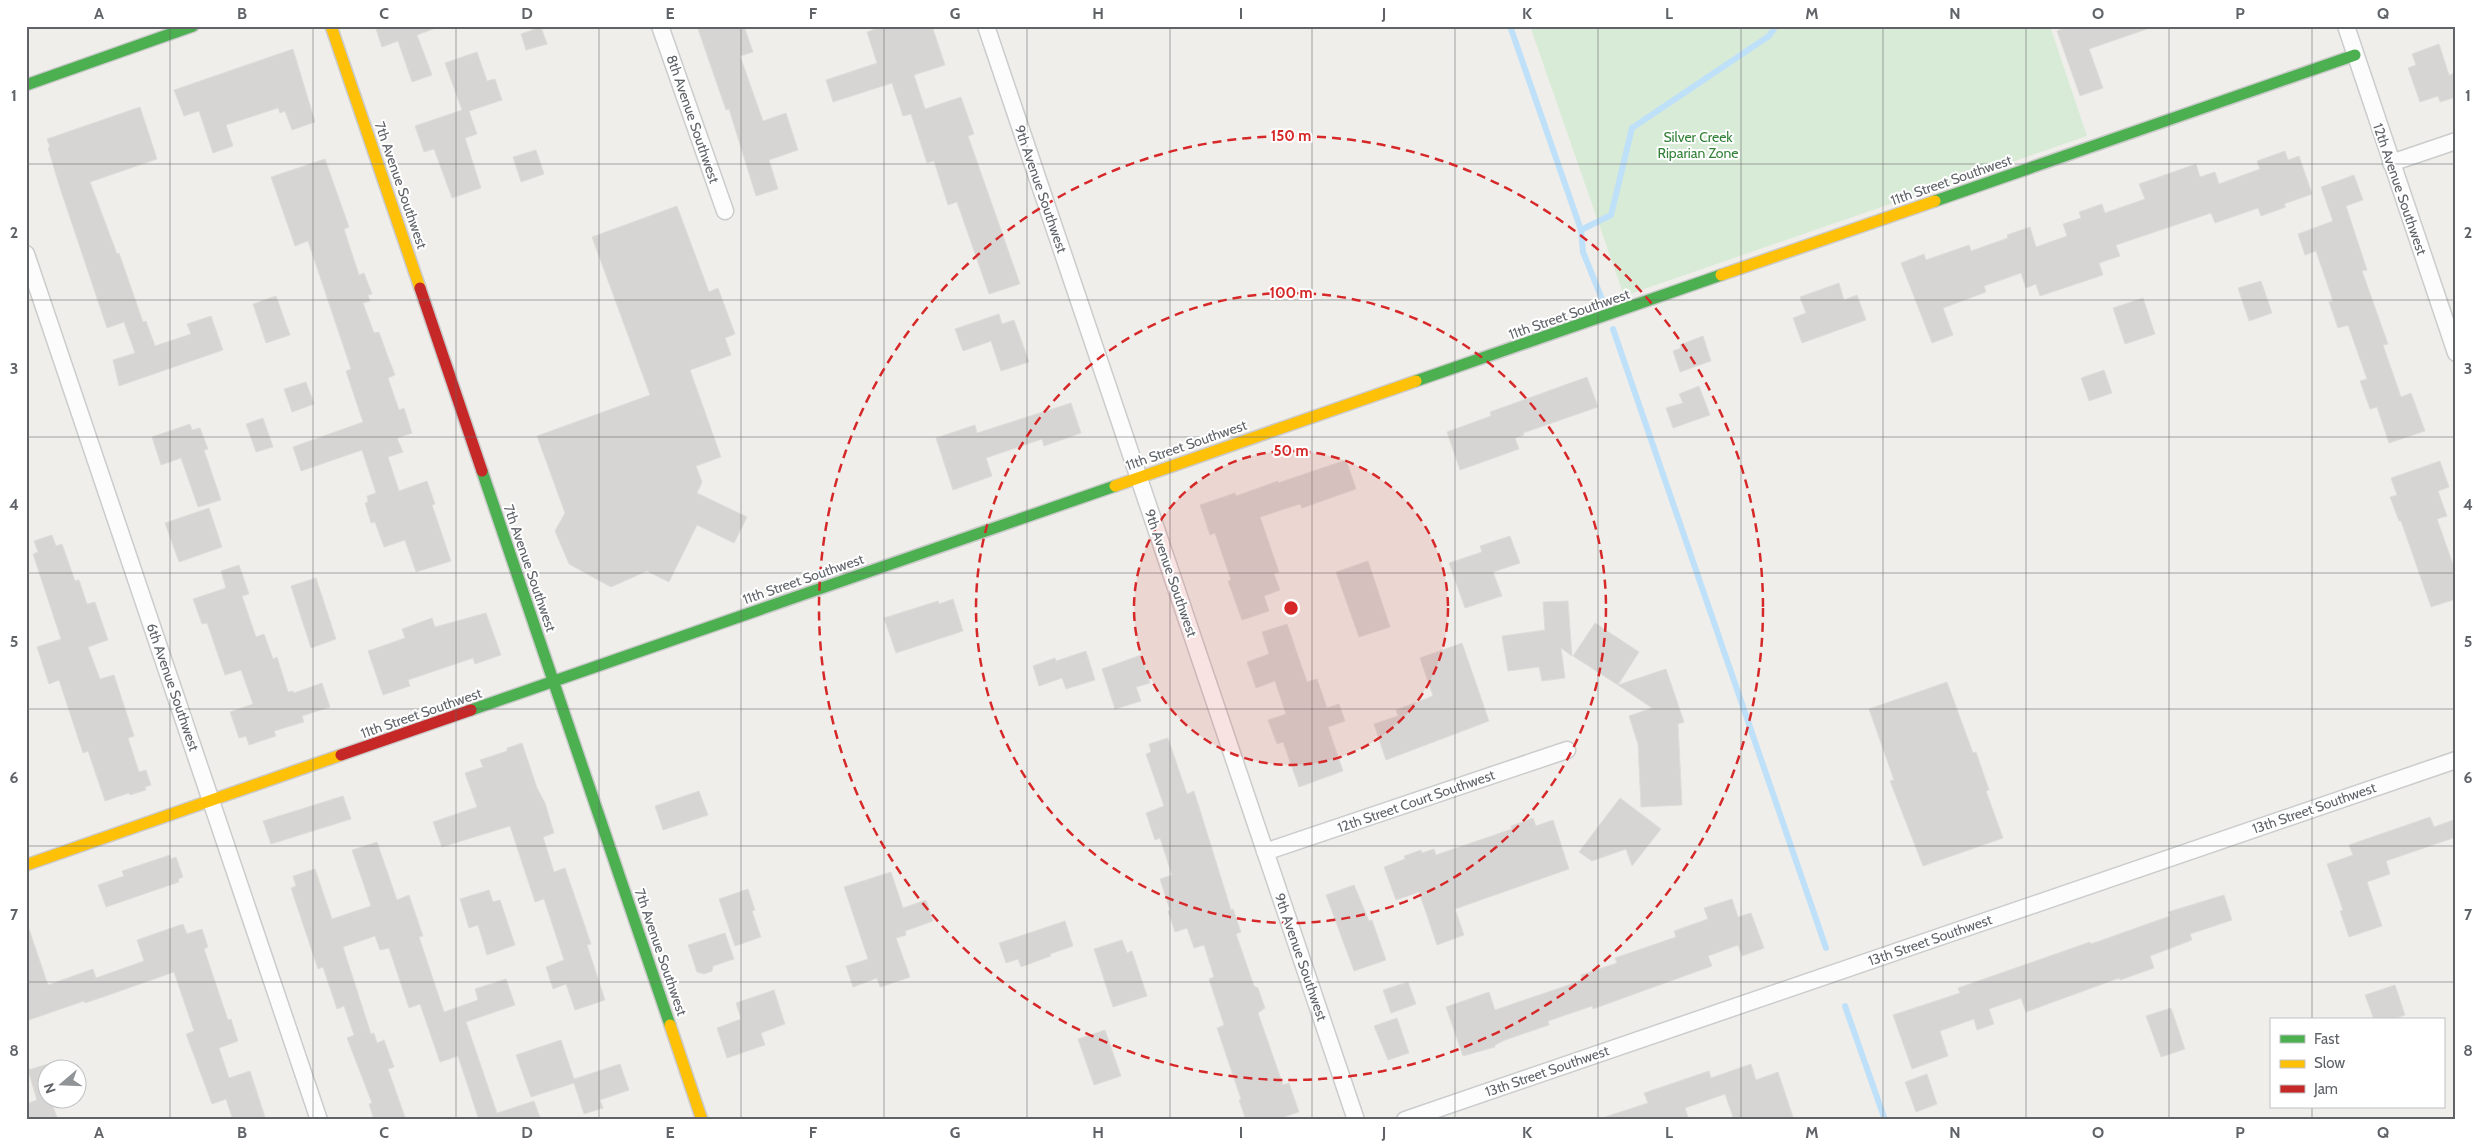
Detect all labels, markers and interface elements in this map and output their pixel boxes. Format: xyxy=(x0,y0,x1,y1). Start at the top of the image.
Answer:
text: A xyxy=(94,4,104,23)
text: B xyxy=(237,4,247,23)
text: C xyxy=(379,4,389,23)
text: D xyxy=(521,4,533,23)
text: E xyxy=(665,4,675,23)
text: F xyxy=(809,4,818,23)
text: G xyxy=(950,4,960,23)
text: H xyxy=(1092,4,1104,23)
text: I xyxy=(1239,4,1243,23)
text: J xyxy=(1381,4,1386,23)
text: K xyxy=(1522,4,1532,23)
text: L xyxy=(1665,4,1673,23)
text: M xyxy=(1805,4,1819,23)
text: N xyxy=(1949,4,1961,23)
text: O xyxy=(2092,4,2104,23)
text: P xyxy=(2235,4,2245,23)
text: Q xyxy=(2377,4,2389,23)
street label: 8th Avenue Southwest xyxy=(663,52,724,186)
text: 1 xyxy=(11,86,17,105)
text: 1 xyxy=(2465,86,2471,105)
street label: 7th Avenue Southwest xyxy=(371,119,431,251)
street label: 12th Avenue Southwest xyxy=(2369,121,2431,257)
street label: 9th Avenue Southwest xyxy=(1011,123,1071,256)
text: 150 m xyxy=(1271,127,1311,145)
park label: Silver Creek Riparian Zone xyxy=(1658,128,1738,162)
street label: 11th Street Southwest xyxy=(1888,151,2014,209)
text: 2 xyxy=(10,223,18,242)
text: 2 xyxy=(2464,223,2472,242)
text: 100 m xyxy=(1269,284,1313,302)
street label: 11th Street Southwest xyxy=(1506,285,1632,343)
text: 3 xyxy=(10,359,18,378)
text: 3 xyxy=(2464,359,2472,378)
street label: 11th Street Southwest xyxy=(1123,416,1249,474)
text: 50 m xyxy=(1273,442,1309,460)
text: 4 xyxy=(9,495,19,514)
text: 4 xyxy=(2463,495,2473,514)
street label: 7th Avenue Southwest xyxy=(500,502,560,634)
street label: 9th Avenue Southwest xyxy=(1141,507,1201,640)
street label: 11th Street Southwest xyxy=(740,550,866,608)
centre of rings xyxy=(1282,599,1300,617)
street label: 6th Avenue Southwest xyxy=(143,621,203,754)
text: 5 xyxy=(10,632,18,651)
text: 5 xyxy=(2464,632,2472,651)
street label: 11th Street Southwest xyxy=(358,684,484,742)
street label: 12th Street Court Southwest xyxy=(1335,765,1497,836)
text: 6 xyxy=(10,768,19,787)
text: 6 xyxy=(2464,768,2473,787)
street label: 13th Street Southwest xyxy=(2250,778,2379,838)
street label: 7th Avenue Southwest xyxy=(631,886,691,1018)
street label: 9th Avenue Southwest xyxy=(1271,891,1331,1024)
text: 7 xyxy=(10,905,19,924)
text: 7 xyxy=(2464,905,2473,924)
street label: 13th Street Southwest xyxy=(1866,910,1995,970)
legend xyxy=(2270,1018,2444,1108)
text: Fast xyxy=(2314,1030,2339,1048)
text: 8 xyxy=(9,1041,19,1060)
street label: 13th Street Southwest xyxy=(1483,1041,1612,1101)
text: 8 xyxy=(2463,1041,2473,1060)
text: Slow xyxy=(2314,1054,2345,1072)
north arrow xyxy=(38,1058,88,1108)
text: Jam xyxy=(2313,1080,2338,1098)
text: N xyxy=(40,1081,60,1096)
text: A xyxy=(94,1123,104,1142)
text: B xyxy=(237,1123,247,1142)
text: C xyxy=(379,1123,389,1142)
text: D xyxy=(521,1123,533,1142)
text: E xyxy=(665,1123,675,1142)
text: F xyxy=(809,1123,818,1142)
text: G xyxy=(950,1123,960,1142)
text: H xyxy=(1092,1123,1104,1142)
text: I xyxy=(1239,1123,1243,1142)
text: J xyxy=(1381,1123,1386,1142)
text: K xyxy=(1522,1123,1532,1142)
text: L xyxy=(1665,1123,1673,1142)
text: M xyxy=(1805,1123,1819,1142)
text: N xyxy=(1949,1123,1961,1142)
text: O xyxy=(2092,1123,2104,1142)
text: P xyxy=(2235,1123,2245,1142)
text: Q xyxy=(2377,1123,2389,1142)

